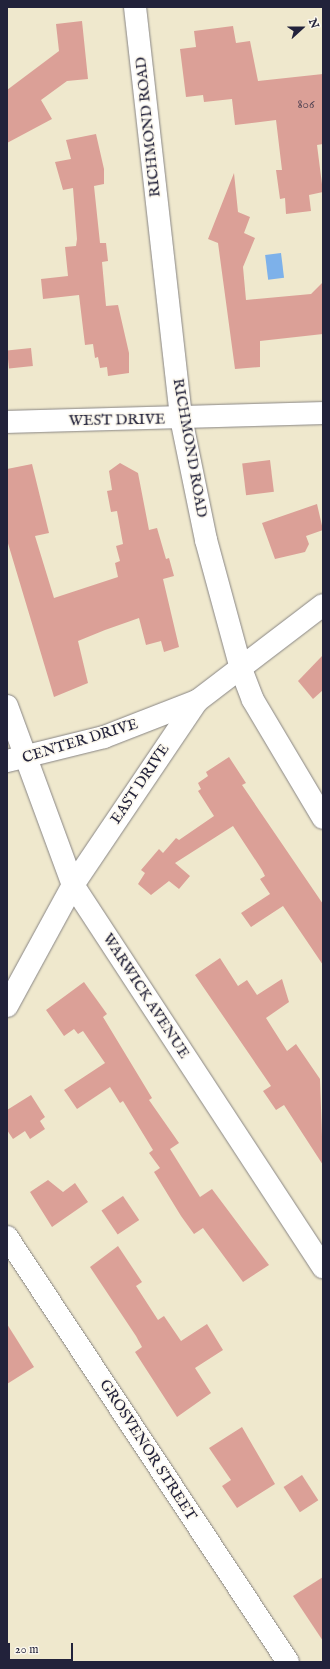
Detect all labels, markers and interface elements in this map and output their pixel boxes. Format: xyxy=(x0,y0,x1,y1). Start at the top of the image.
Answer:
north arrow xyxy=(282,8,322,48)
text: N xyxy=(305,17,321,31)
street label: RICHMOND ROAD xyxy=(132,56,164,198)
house number: 806 xyxy=(298,97,314,113)
street label: RICHMOND ROAD xyxy=(169,377,211,519)
street label: WEST DRIVE xyxy=(69,410,165,430)
street label: CENTER DRIVE xyxy=(20,715,140,767)
street label: EAST DRIVE xyxy=(107,741,173,827)
street label: WARWICK AVENUE xyxy=(99,930,193,1062)
street label: GROSVENOR STREET xyxy=(96,1376,200,1524)
scale bar xyxy=(10,1635,75,1661)
text: 20 m xyxy=(15,1642,38,1657)

